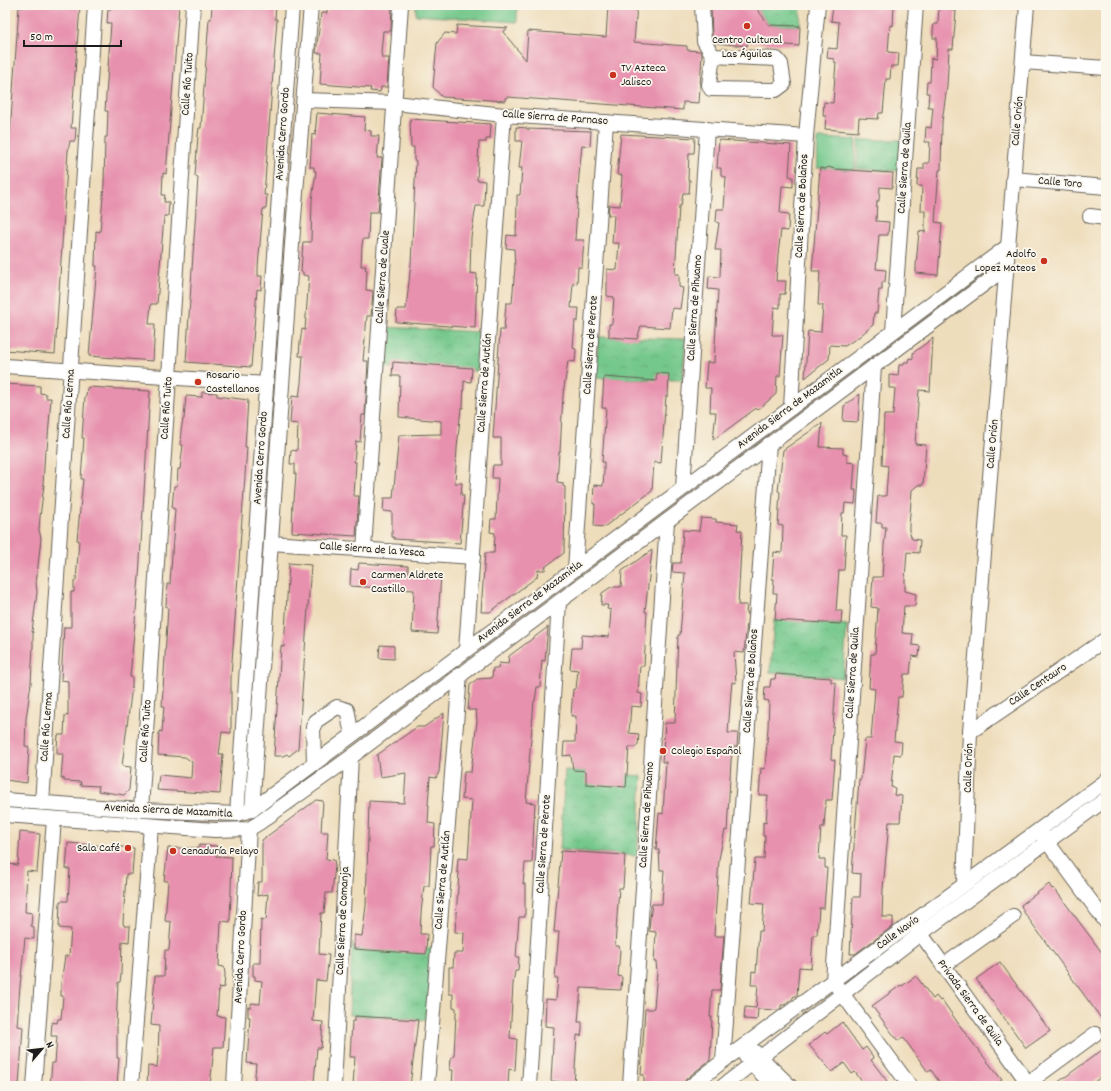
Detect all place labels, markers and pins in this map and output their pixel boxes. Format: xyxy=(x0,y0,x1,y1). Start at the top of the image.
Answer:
marker: Centro Cultural Las Águilas xyxy=(742,21,752,31)
place label: Centro Cultural Las Águilas xyxy=(712,32,782,63)
place label: TV Azteca Jalisco xyxy=(621,60,666,91)
marker: TV Azteca Jalisco xyxy=(608,70,618,80)
place label: Adolfo Lopez Mateos xyxy=(975,246,1036,277)
marker: Adolfo Lopez Mateos xyxy=(1039,256,1049,266)
place label: Rosario Castellanos xyxy=(206,367,260,398)
marker: Rosario Castellanos xyxy=(193,377,203,387)
place label: Carmen Aldrete Castillo xyxy=(371,567,443,598)
marker: Carmen Aldrete Castillo xyxy=(358,577,368,587)
place label: Colegio Español xyxy=(671,743,741,760)
marker: Colegio Español xyxy=(658,746,668,756)
place label: Sala Café xyxy=(77,840,120,857)
marker: Sala Café xyxy=(123,843,133,853)
place label: Cenaduría Pelayo xyxy=(181,843,259,860)
marker: Cenaduría Pelayo xyxy=(168,846,178,856)

